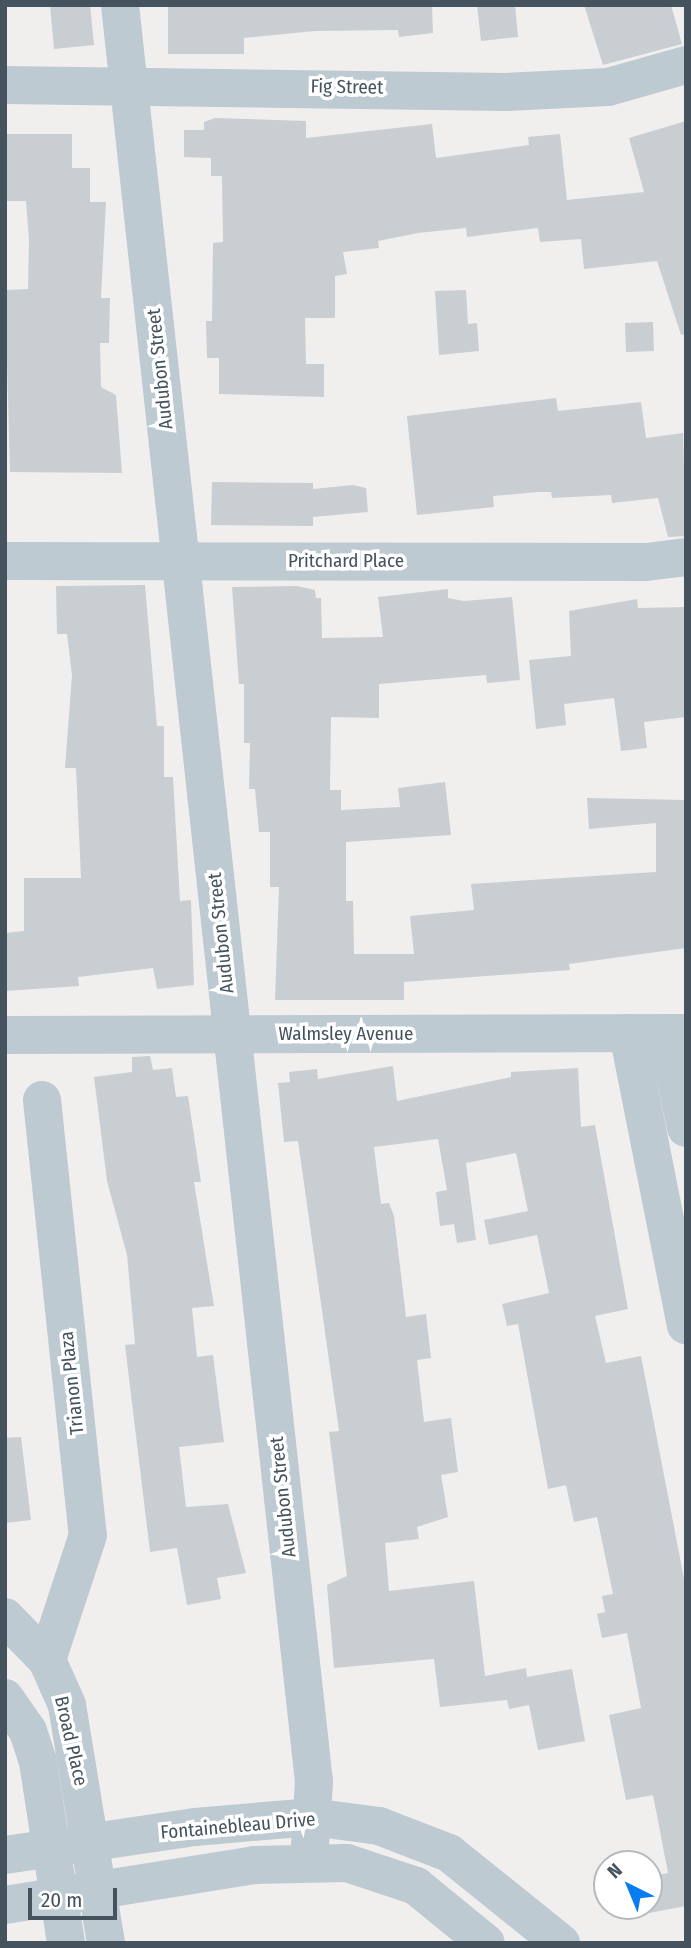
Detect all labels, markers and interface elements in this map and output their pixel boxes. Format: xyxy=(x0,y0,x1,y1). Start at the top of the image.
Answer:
street label: Fig Street xyxy=(310,75,384,99)
street label: Audubon Street xyxy=(142,307,178,431)
street label: Pritchard Place xyxy=(288,550,404,572)
street label: Audubon Street xyxy=(203,871,239,995)
street label: Walmsley Avenue xyxy=(279,1023,413,1045)
street label: Trianon Plaza xyxy=(55,1330,89,1436)
street label: Audubon Street xyxy=(265,1435,301,1559)
street label: Broad Place xyxy=(50,1694,92,1788)
street label: Fontainebleau Drive xyxy=(160,1808,316,1844)
north arrow xyxy=(593,1850,663,1920)
text: N xyxy=(603,1858,627,1883)
scale bar xyxy=(32,1874,121,1918)
text: 20 m xyxy=(41,1887,82,1913)

